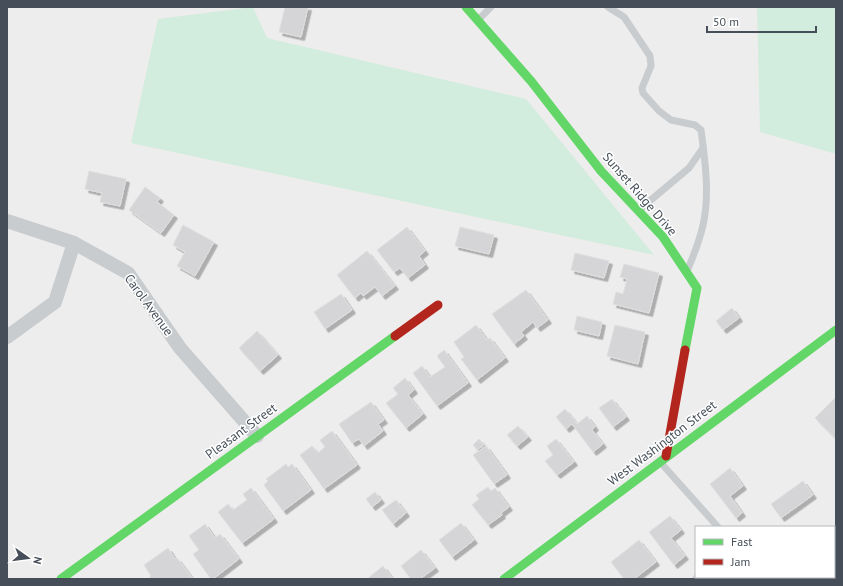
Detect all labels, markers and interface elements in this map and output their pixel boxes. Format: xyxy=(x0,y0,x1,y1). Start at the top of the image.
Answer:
scale bar xyxy=(707,8,816,34)
text: 50 m xyxy=(713,14,739,29)
street label: Sunset Ridge Drive xyxy=(599,149,681,239)
street label: Carol Avenue xyxy=(121,271,177,339)
street label: West Washington Street xyxy=(604,396,720,489)
street label: Pleasant Street xyxy=(202,399,281,463)
legend xyxy=(695,526,835,578)
text: Fast xyxy=(731,534,752,549)
north arrow xyxy=(8,538,48,578)
text: Jam xyxy=(730,554,750,569)
text: N xyxy=(30,555,45,566)

